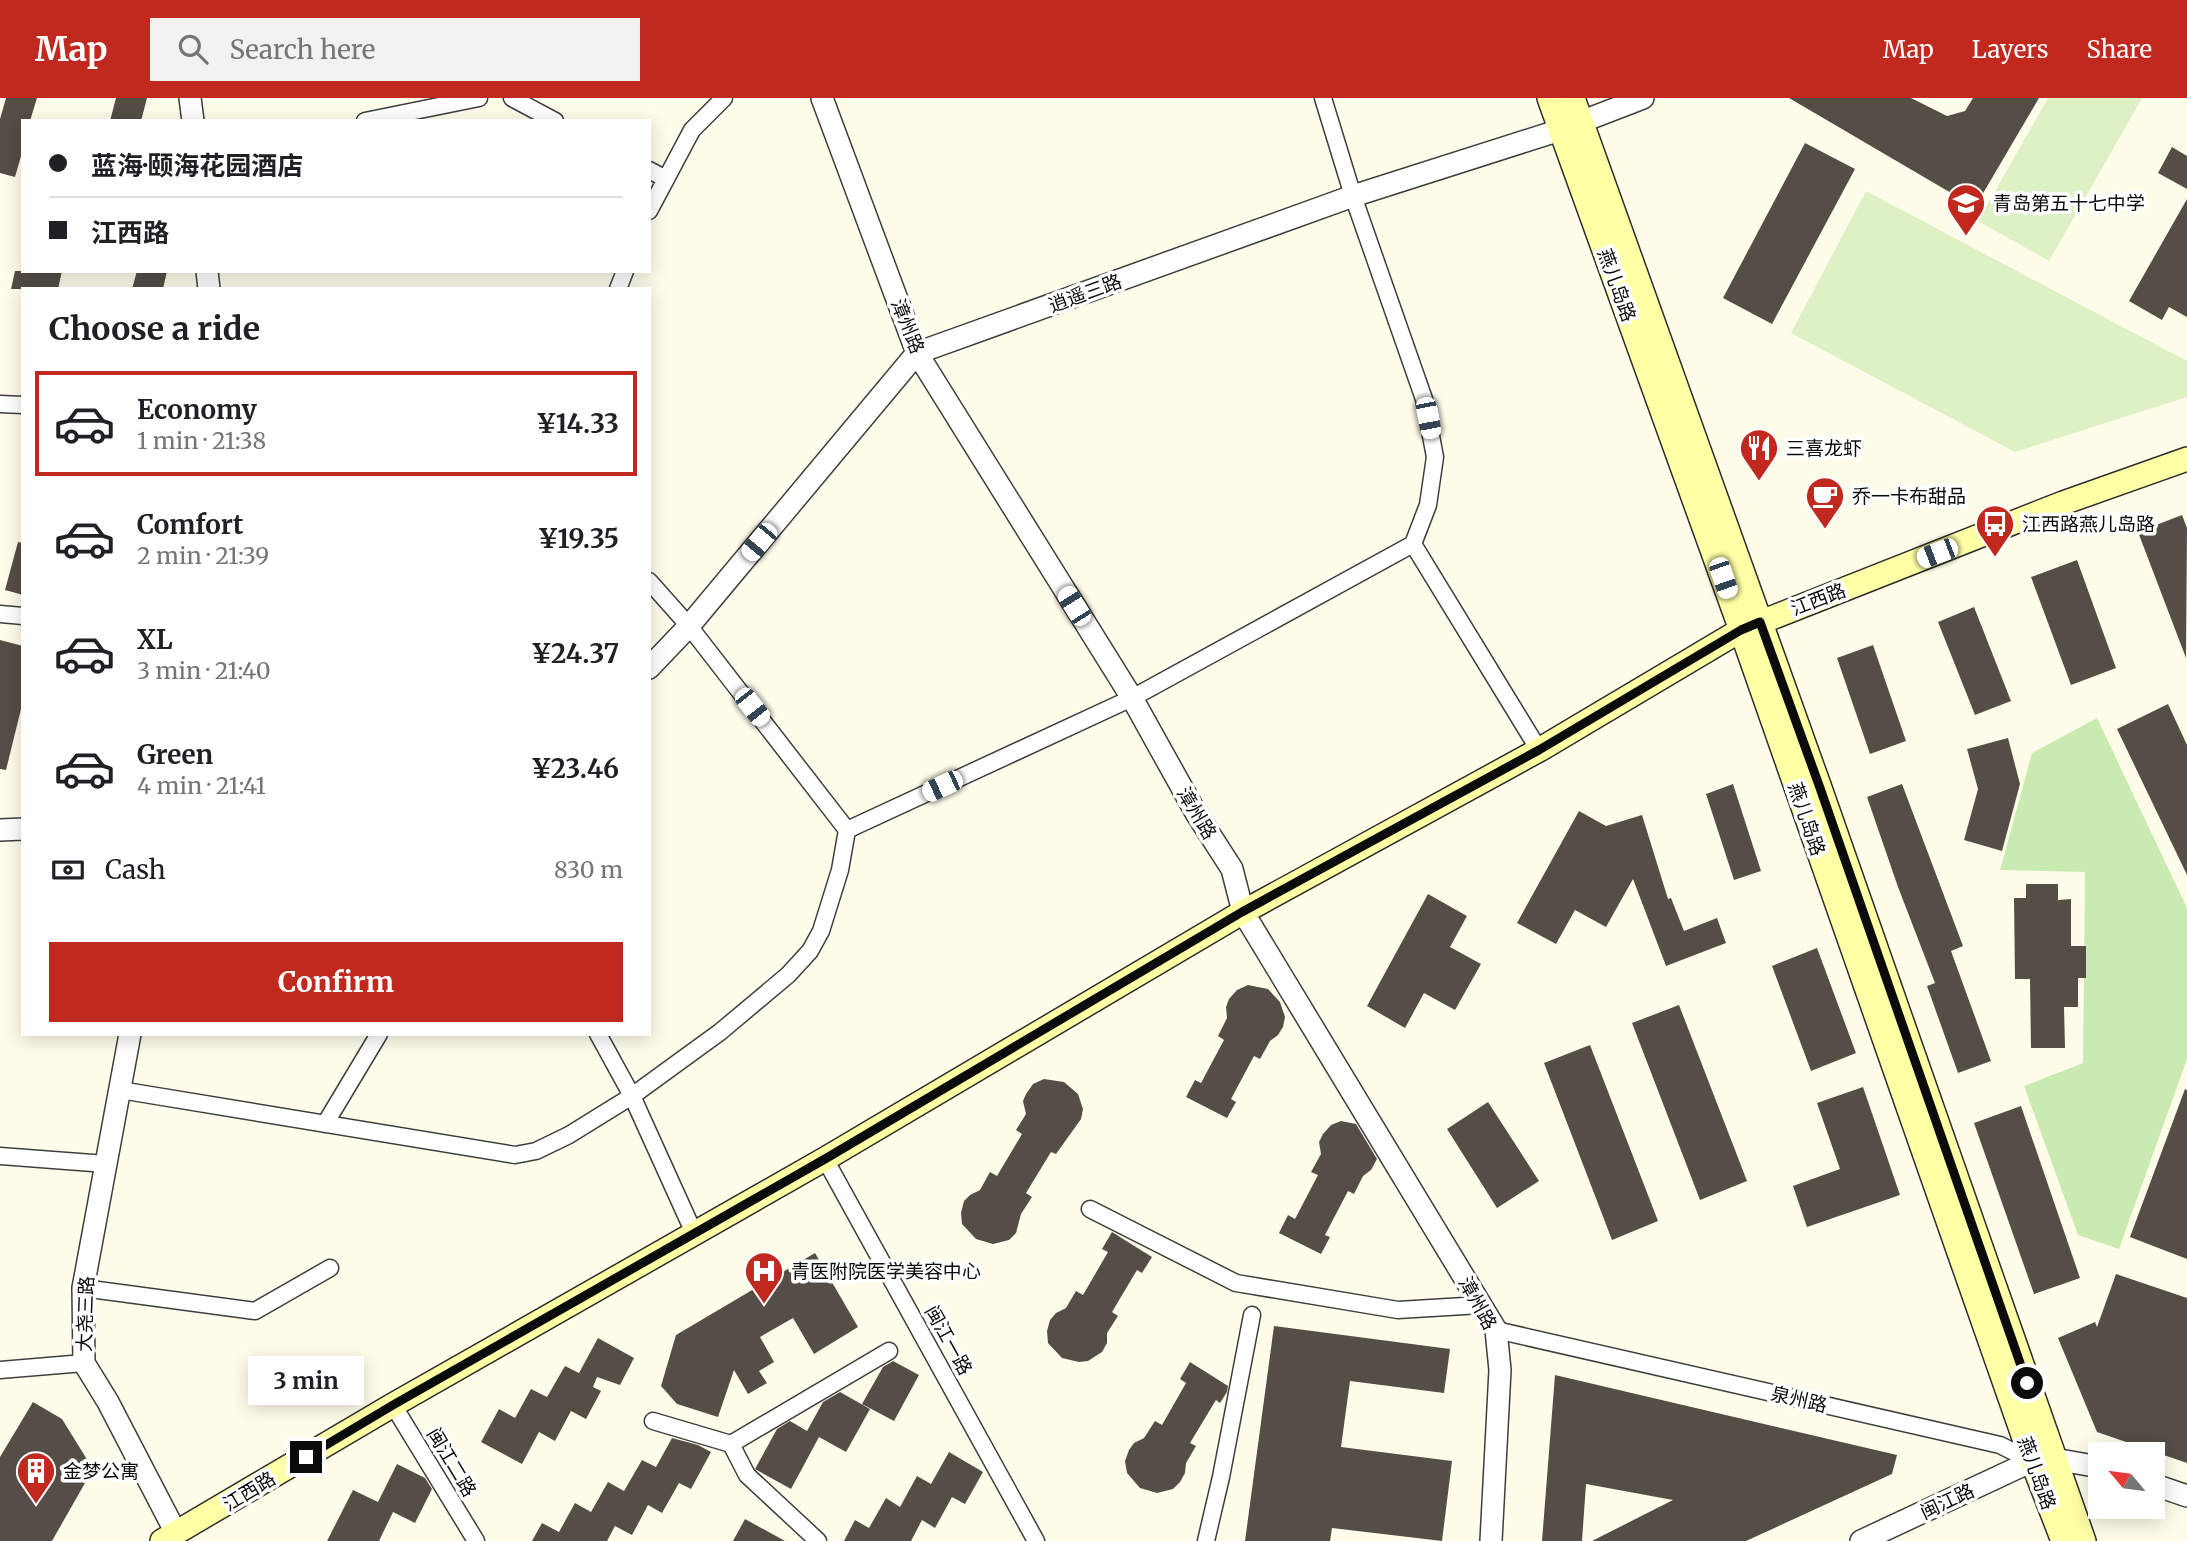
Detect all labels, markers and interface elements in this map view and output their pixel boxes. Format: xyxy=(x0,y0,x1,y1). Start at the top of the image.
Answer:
search box xyxy=(150,18,640,81)
text: Map xyxy=(35,29,108,70)
icon: search xyxy=(174,30,212,68)
text: Search here xyxy=(230,33,375,66)
text: Map xyxy=(1883,34,1934,65)
text: Layers xyxy=(1972,34,2048,65)
text: Share xyxy=(2086,34,2152,65)
text: 蓝海·颐海花园酒店 xyxy=(91,149,303,182)
school or university icon: 青岛第五十七中学 xyxy=(1945,182,1987,237)
place label: 青岛第五十七中学 xyxy=(1993,191,2145,215)
text: 江西路 xyxy=(91,216,169,249)
street label: 燕儿岛路 xyxy=(1593,245,1641,325)
street label: 逍遥三路 xyxy=(1045,269,1125,317)
street label: 漳州路 xyxy=(886,295,930,357)
text: Choose a ride xyxy=(49,309,260,349)
icon: car xyxy=(53,392,116,455)
text: Economy xyxy=(137,393,257,426)
car xyxy=(1414,395,1443,441)
text: ¥14.33 xyxy=(536,407,619,440)
text: 1 min · 21:38 xyxy=(137,426,266,455)
restaurant icon: 三喜龙虾 xyxy=(1738,427,1780,482)
place label: 三喜龙虾 xyxy=(1786,436,1862,460)
cafe icon: 乔一卡布甜品 xyxy=(1804,475,1846,530)
place label: 乔一卡布甜品 xyxy=(1852,484,1966,508)
bus stop icon: 江西路燕儿岛路 xyxy=(1974,503,2016,558)
icon: car xyxy=(53,507,116,570)
text: Comfort xyxy=(137,508,243,541)
place label: 江西路燕儿岛路 xyxy=(2022,512,2155,536)
car xyxy=(738,519,781,565)
text: ¥19.35 xyxy=(538,522,619,555)
car xyxy=(1914,536,1961,570)
text: 2 min · 21:39 xyxy=(137,541,269,570)
car xyxy=(1707,555,1740,601)
street label: 江西路 xyxy=(1787,578,1849,620)
car xyxy=(1054,583,1095,629)
icon: car xyxy=(53,622,116,685)
text: XL xyxy=(137,623,173,656)
text: ¥24.37 xyxy=(531,637,619,670)
text: 3 min · 21:40 xyxy=(137,656,271,685)
car xyxy=(731,684,774,730)
icon: car xyxy=(53,737,116,800)
text: Green xyxy=(137,738,213,771)
text: ¥23.46 xyxy=(531,752,619,785)
car xyxy=(919,768,966,804)
text: 4 min · 21:41 xyxy=(137,771,266,800)
street label: 燕儿岛路 xyxy=(1783,779,1831,859)
street label: 漳州路 xyxy=(1172,782,1222,844)
icon: cash xyxy=(49,851,87,889)
text: Cash xyxy=(105,853,166,886)
text: 830 m xyxy=(554,855,623,884)
button: Confirm xyxy=(49,942,623,1022)
hospital icon: 青医附院医学美容中心 xyxy=(743,1250,785,1305)
place label: 青医附院医学美容中心 xyxy=(791,1259,981,1283)
street label: 漳州路 xyxy=(1454,1272,1502,1334)
street label: 大尧三路 xyxy=(72,1276,98,1352)
street label: 闽江一路 xyxy=(920,1301,978,1379)
callout: 3 min xyxy=(248,1356,364,1404)
text: 3 min xyxy=(273,1366,339,1395)
route start xyxy=(2011,1367,2043,1399)
street label: 泉州路 xyxy=(1769,1381,1829,1417)
street label: 闽江二路 xyxy=(422,1423,482,1501)
street label: 燕儿岛路 xyxy=(2013,1433,2061,1513)
route end xyxy=(290,1441,322,1473)
north arrow xyxy=(2088,1442,2165,1519)
map controls xyxy=(2088,1442,2165,1519)
building icon: 金梦公寓 xyxy=(15,1450,57,1505)
place label: 金梦公寓 xyxy=(63,1459,139,1483)
street label: 江西路 xyxy=(218,1466,280,1516)
street label: 闽江路 xyxy=(1916,1478,1978,1524)

